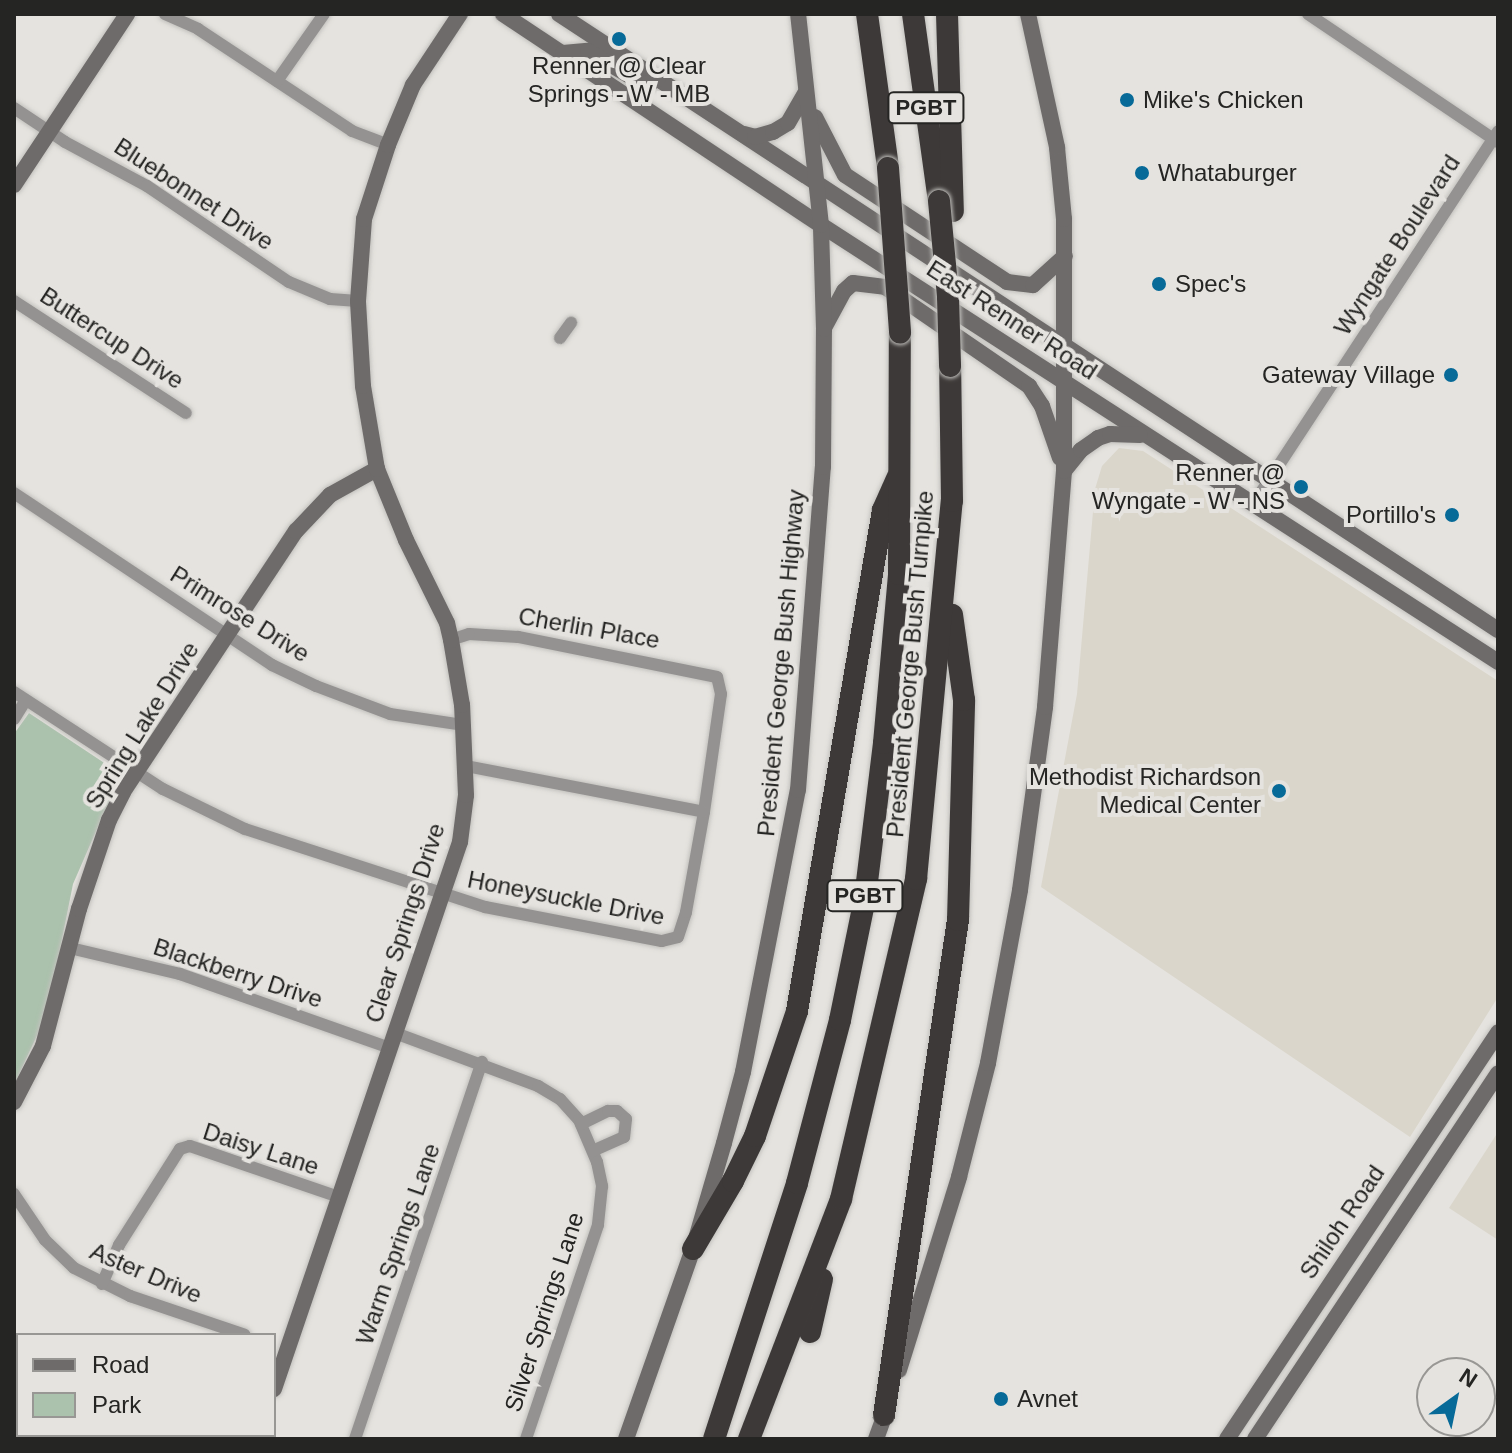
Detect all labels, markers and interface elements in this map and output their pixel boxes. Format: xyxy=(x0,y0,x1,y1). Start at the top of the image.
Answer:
marker: Renner @ Clear Springs - W - MB xyxy=(610,30,628,48)
place label: Renner @ Clear Springs - W - MB xyxy=(528,52,710,108)
place label: Mike's Chicken xyxy=(1143,86,1304,114)
road number: PGBT xyxy=(886,90,966,126)
marker: Mike's Chicken xyxy=(1118,91,1136,109)
street label: Bluebonnet Drive xyxy=(109,132,279,256)
street label: Wyngate Boulevard xyxy=(1328,149,1466,341)
place label: Whataburger xyxy=(1158,159,1297,187)
marker: Whataburger xyxy=(1133,164,1151,182)
street label: East Renner Road xyxy=(921,254,1103,386)
place label: Spec's xyxy=(1175,270,1246,298)
marker: Spec's xyxy=(1150,275,1168,293)
street label: Buttercup Drive xyxy=(35,281,189,395)
place label: Gateway Village xyxy=(1262,361,1435,389)
marker: Gateway Village xyxy=(1442,366,1460,384)
place label: Renner @ Wyngate - W - NS xyxy=(1092,459,1285,515)
marker: Renner @ Wyngate - W - NS xyxy=(1292,478,1310,496)
street label: President George Bush Highway xyxy=(751,488,811,838)
street label: President George Bush Turnpike xyxy=(880,489,940,839)
place label: Portillo's xyxy=(1346,501,1436,529)
marker: Portillo's xyxy=(1443,506,1461,524)
street label: Primrose Drive xyxy=(165,560,315,668)
street label: Cherlin Place xyxy=(516,601,662,655)
street label: Spring Lake Drive xyxy=(79,636,205,814)
place label: Methodist Richardson Medical Center xyxy=(1029,763,1261,819)
marker: Methodist Richardson Medical Center xyxy=(1268,780,1290,802)
street label: Clear Springs Drive xyxy=(359,820,451,1026)
street label: Honeysuckle Drive xyxy=(465,865,667,931)
road number: PGBT xyxy=(825,878,905,914)
street label: Blackberry Drive xyxy=(150,932,326,1014)
street label: Daisy Lane xyxy=(199,1117,323,1181)
street label: Warm Springs Lane xyxy=(350,1139,446,1349)
street label: Shiloh Road xyxy=(1294,1160,1390,1284)
street label: Silver Springs Lane xyxy=(498,1209,590,1415)
street label: Aster Drive xyxy=(86,1237,206,1309)
legend xyxy=(16,1333,276,1437)
text: Road xyxy=(92,1351,149,1378)
north arrow xyxy=(1416,1357,1496,1437)
text: N xyxy=(1455,1363,1482,1393)
place label: Avnet xyxy=(1017,1385,1078,1413)
marker: Avnet xyxy=(992,1390,1010,1408)
text: Park xyxy=(92,1391,141,1418)

